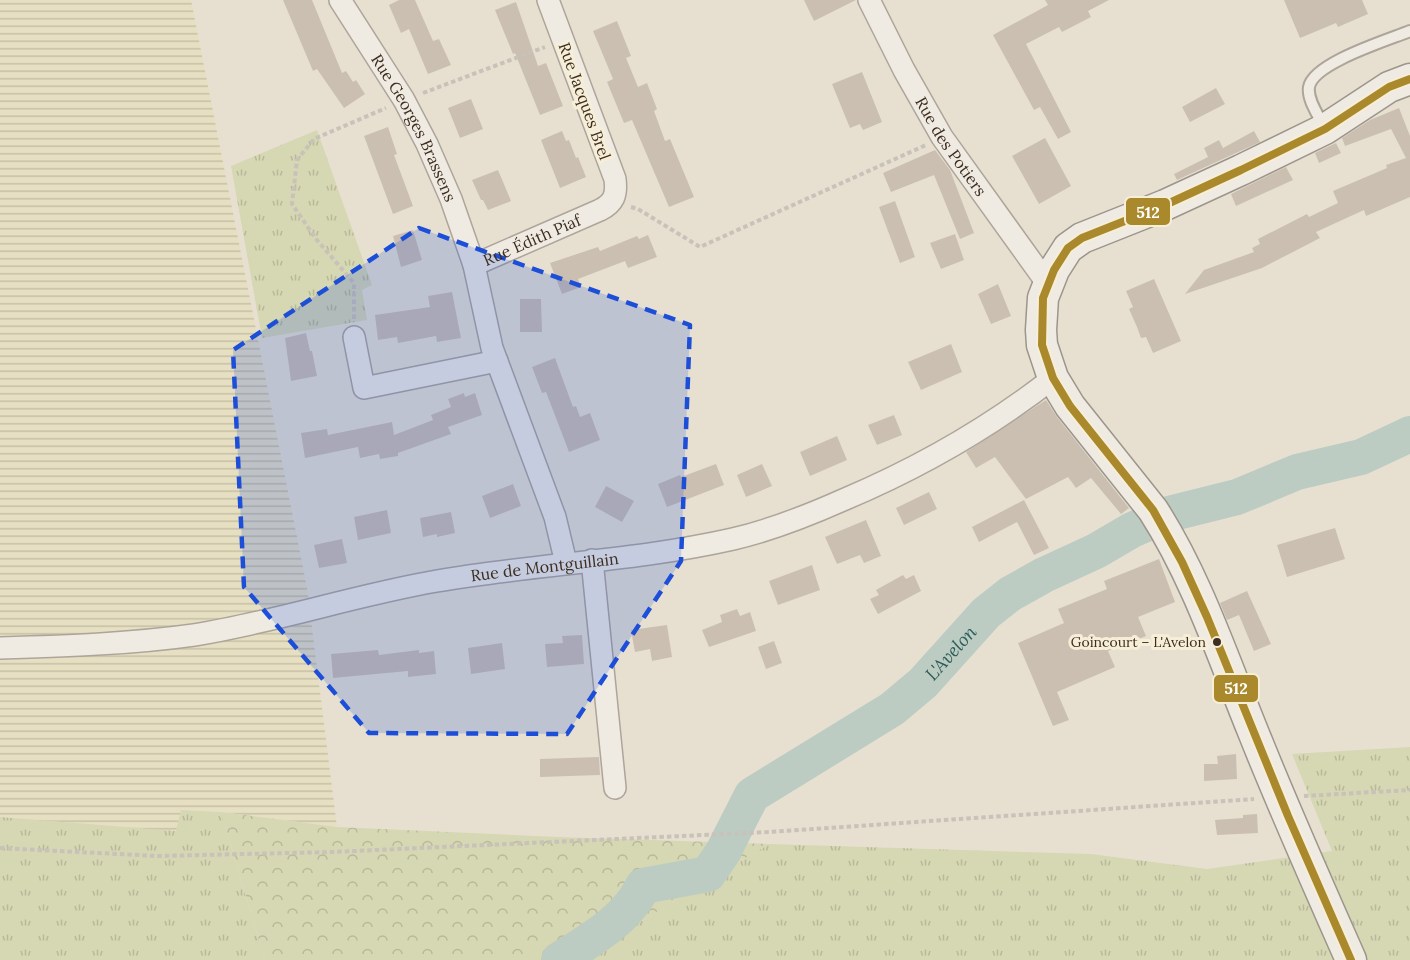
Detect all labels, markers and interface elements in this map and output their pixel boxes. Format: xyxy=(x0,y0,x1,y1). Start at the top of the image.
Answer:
street label: Rue Jacques Brel xyxy=(554,39,616,163)
street label: Rue Georges Brassens xyxy=(367,50,461,205)
street label: Rue des Potiers xyxy=(911,93,991,200)
line badge: 512 xyxy=(1125,197,1171,226)
text: 512 xyxy=(1136,202,1160,222)
street label: Rue Édith Piaf xyxy=(480,209,585,270)
street label: Rue de Montguillain xyxy=(469,548,620,586)
water label: L'Avelon xyxy=(920,620,981,685)
place label: Goincourt – L'Avelon xyxy=(1071,633,1207,651)
marker: Goincourt – L'Avelon xyxy=(1211,636,1223,648)
line badge: 512 xyxy=(1213,674,1259,703)
text: 512 xyxy=(1224,678,1248,698)

